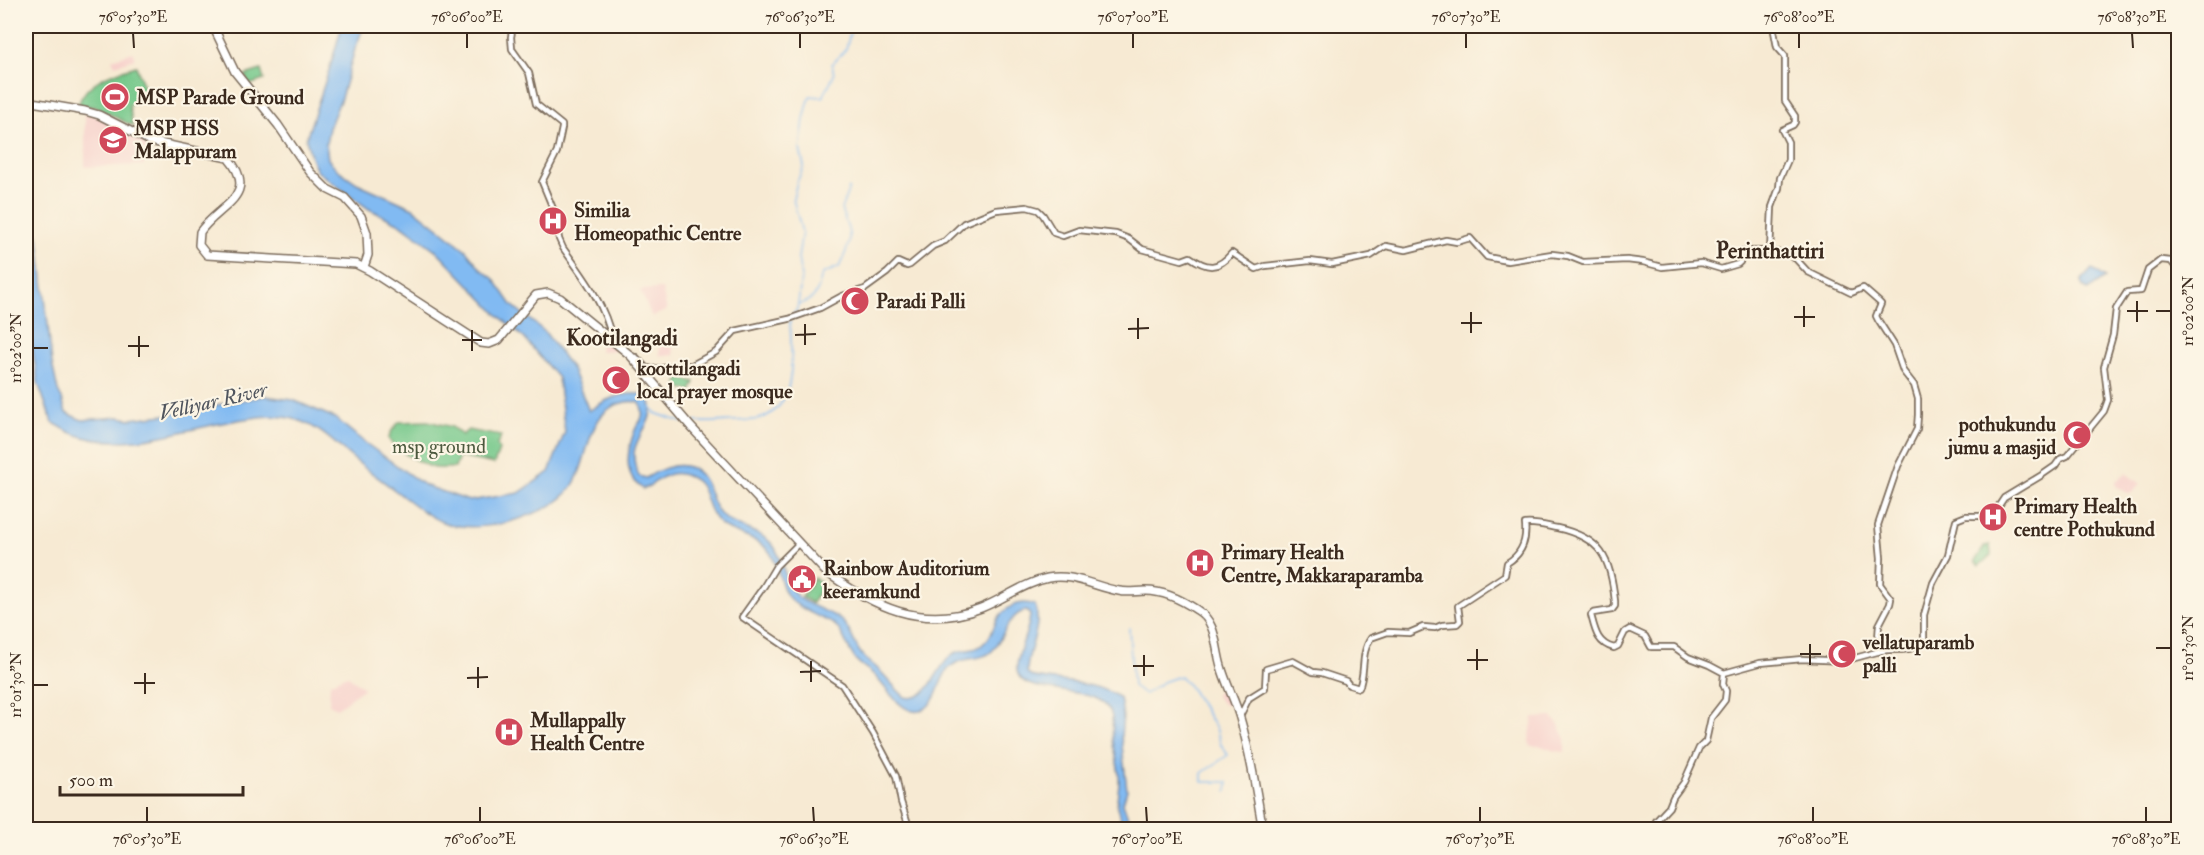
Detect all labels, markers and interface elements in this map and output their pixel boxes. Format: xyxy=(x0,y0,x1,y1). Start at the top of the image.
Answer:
text: 76°05'30"E xyxy=(99,8,168,27)
text: 76°06'00"E xyxy=(431,8,503,27)
text: 76°06'30"E xyxy=(765,8,835,27)
text: 76°07'00"E xyxy=(1098,8,1169,27)
text: 76°07'30"E xyxy=(1432,8,1501,27)
text: 76°08'00"E xyxy=(1763,8,1835,27)
text: 76°08'30"E xyxy=(2097,8,2167,27)
sports icon: MSP Parade Ground xyxy=(99,81,131,113)
place label: MSP Parade Ground xyxy=(135,85,304,110)
place label: MSP HSS Malappuram xyxy=(133,116,237,165)
school or university icon: MSP HSS Malappuram xyxy=(97,124,129,156)
place label: Similia Homeopathic Centre xyxy=(574,198,742,247)
hospital icon: Similia Homeopathic Centre xyxy=(537,205,569,237)
district label: Perinthattiri xyxy=(1716,237,1824,265)
text: 11°02'00"N xyxy=(2179,275,2198,346)
mosque icon: Paradi Palli xyxy=(839,285,871,317)
place label: Paradi Palli xyxy=(876,289,966,314)
text: 11°02'00"N xyxy=(7,312,26,383)
district label: Kootilangadi xyxy=(566,324,678,353)
place label: koottilangadi local prayer mosque xyxy=(636,356,793,405)
mosque icon: koottilangadi local prayer mosque xyxy=(600,364,632,396)
water label: Velliyar River xyxy=(156,376,271,427)
place label: pothukundu jumu a masjid xyxy=(1944,412,2057,460)
mosque icon: pothukundu jumu a masjid xyxy=(2061,419,2093,451)
park label: msp ground xyxy=(392,434,486,460)
place label: Primary Health centre Pothukund xyxy=(2014,494,2155,542)
hospital icon: Primary Health centre Pothukund xyxy=(1977,501,2009,533)
place label: Primary Health Centre, Makkaraparamba xyxy=(1221,540,1424,589)
hospital icon: Primary Health Centre, Makkaraparamba xyxy=(1184,547,1216,579)
place label: Rainbow Auditorium keeramkund xyxy=(822,556,990,604)
public building icon: Rainbow Auditorium keeramkund xyxy=(786,563,818,595)
text: 11°01'30"N xyxy=(2179,614,2198,681)
place label: vellatuparamb palli xyxy=(1862,630,1975,679)
mosque icon: vellatuparamb palli xyxy=(1826,638,1858,670)
text: 11°01'30"N xyxy=(7,651,26,718)
place label: Mullappally Health Centre xyxy=(529,708,645,756)
hospital icon: Mullappally Health Centre xyxy=(493,716,525,748)
scale bar xyxy=(60,759,243,797)
text: 500 m xyxy=(69,769,113,792)
text: 76°05'30"E xyxy=(113,830,182,849)
text: 76°06'00"E xyxy=(444,830,516,849)
text: 76°06'30"E xyxy=(779,830,849,849)
text: 76°07'00"E xyxy=(1112,830,1183,849)
text: 76°07'30"E xyxy=(1446,830,1515,849)
text: 76°08'00"E xyxy=(1777,830,1849,849)
text: 76°08'30"E xyxy=(2111,830,2181,849)

